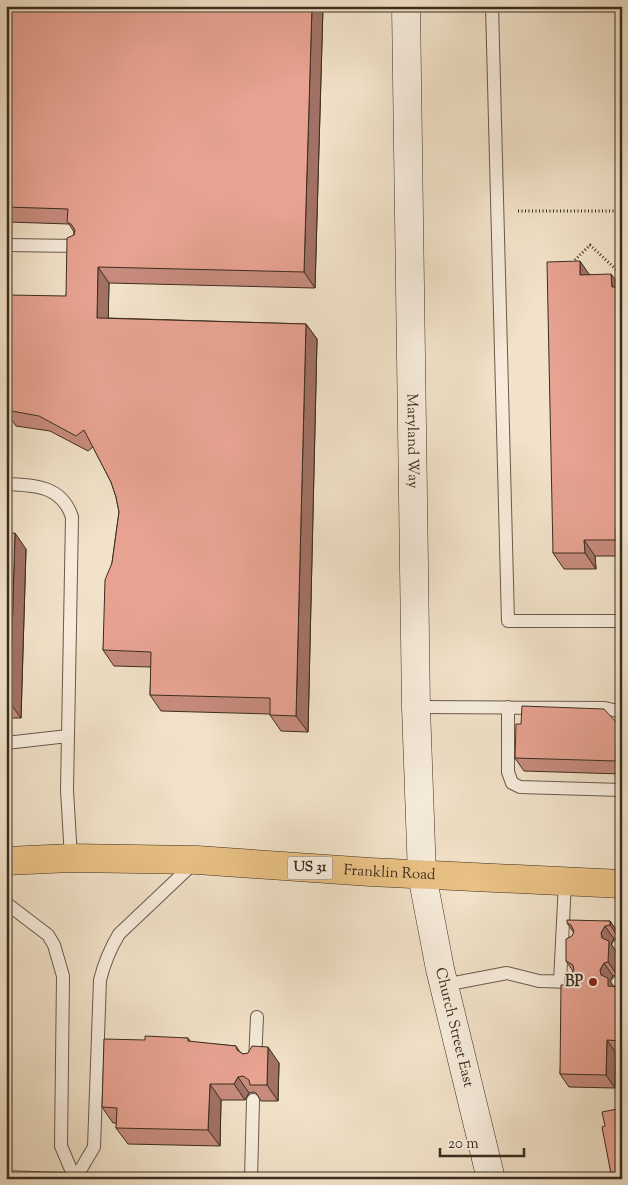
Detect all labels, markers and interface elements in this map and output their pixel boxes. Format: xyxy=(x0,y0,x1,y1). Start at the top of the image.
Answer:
street label: Maryland Way xyxy=(401,393,423,489)
road number: US 31 xyxy=(288,856,332,880)
street label: Franklin Road xyxy=(343,860,436,886)
street label: Church Street East xyxy=(429,965,479,1090)
place label: BP xyxy=(565,972,584,993)
marker: BP xyxy=(587,976,599,988)
scale bar xyxy=(440,1125,524,1157)
text: 20 m xyxy=(448,1134,479,1155)

